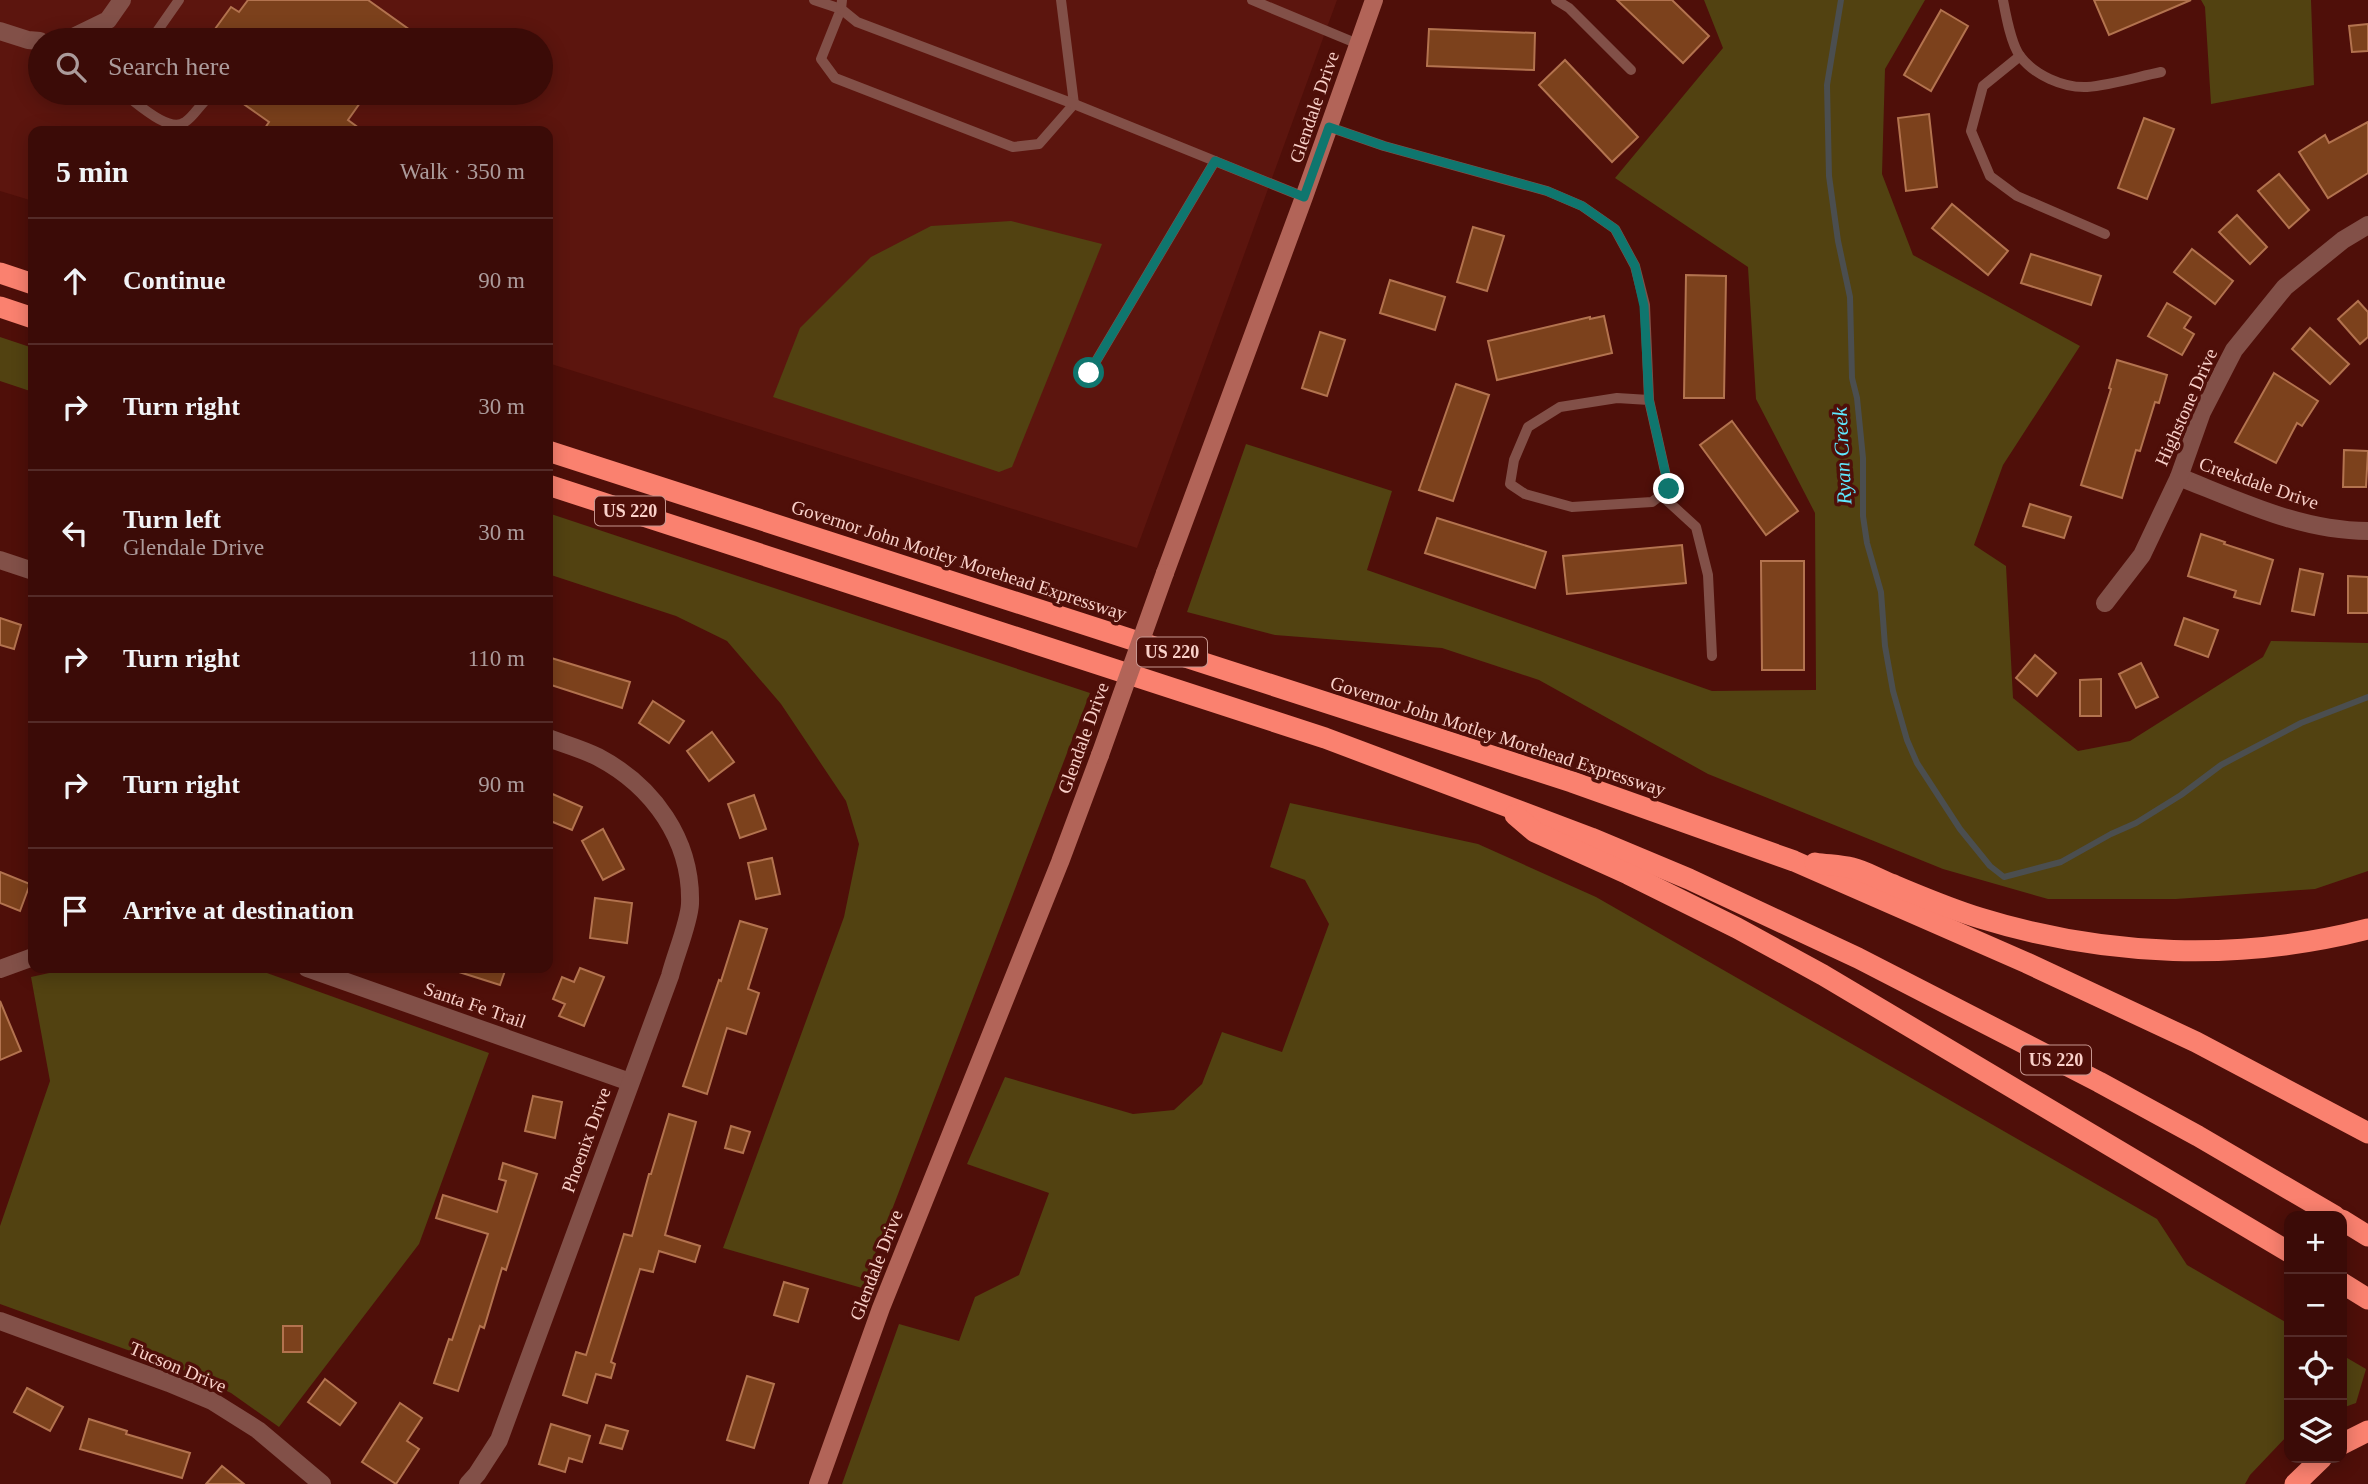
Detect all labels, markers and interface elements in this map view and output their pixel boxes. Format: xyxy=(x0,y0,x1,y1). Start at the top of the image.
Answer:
search box xyxy=(28,28,553,105)
icon: search xyxy=(52,48,90,86)
street label: Glendale Drive xyxy=(1285,48,1343,166)
text: Search here xyxy=(108,52,230,81)
text: 5 min xyxy=(56,155,129,188)
text: Walk · 350 m xyxy=(400,159,525,184)
icon: ahead xyxy=(56,262,94,300)
text: Continue xyxy=(123,266,226,295)
text: 90 m xyxy=(478,268,525,293)
street label: Highstone Drive xyxy=(2151,345,2221,469)
route start xyxy=(1073,357,1104,388)
icon: right xyxy=(56,388,94,426)
text: Turn right xyxy=(123,392,240,421)
text: 30 m xyxy=(478,394,525,419)
water label: Ryan Creek xyxy=(1827,406,1857,506)
street label: Creekdale Drive xyxy=(2196,453,2322,513)
route end xyxy=(1653,473,1684,504)
road number: US 220 xyxy=(595,496,665,526)
street label: Governor John Motley Morehead Expressway xyxy=(789,496,1130,624)
text: Turn left xyxy=(123,505,221,534)
icon: left xyxy=(56,514,94,552)
text: 30 m xyxy=(478,520,525,545)
text: Glendale Drive xyxy=(123,535,264,560)
road number: US 220 xyxy=(1137,638,1207,666)
icon: right xyxy=(56,640,94,678)
text: Turn right xyxy=(123,644,240,673)
text: 110 m xyxy=(468,646,525,671)
street label: Governor John Motley Morehead Expressway xyxy=(1328,672,1669,800)
street label: Glendale Drive xyxy=(1053,680,1113,796)
icon: right xyxy=(56,766,94,804)
text: Turn right xyxy=(123,770,240,799)
text: 90 m xyxy=(478,772,525,797)
icon: arrive xyxy=(56,892,94,930)
text: Arrive at destination xyxy=(123,896,354,925)
street label: Santa Fe Trail xyxy=(421,978,529,1032)
road number: US 220 xyxy=(2021,1045,2091,1074)
street label: Phoenix Drive xyxy=(557,1085,615,1195)
street label: Glendale Drive xyxy=(845,1207,907,1323)
map controls xyxy=(2284,1211,2347,1463)
button: + xyxy=(2284,1211,2347,1274)
button: − xyxy=(2284,1274,2347,1337)
street label: Tucson Drive xyxy=(126,1337,230,1397)
button: locate xyxy=(2284,1337,2347,1400)
button: layers xyxy=(2284,1400,2347,1463)

